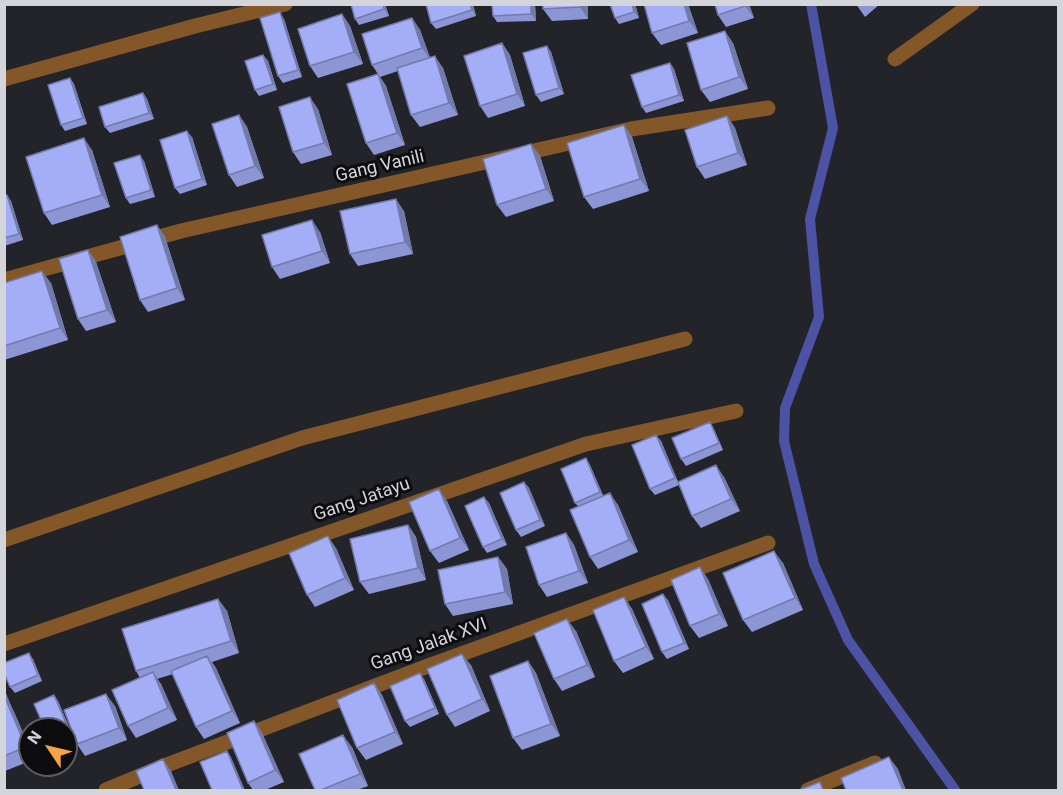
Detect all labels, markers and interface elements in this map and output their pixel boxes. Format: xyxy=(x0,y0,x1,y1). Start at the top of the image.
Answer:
street label: Gang Vanili xyxy=(333,146,427,188)
street label: Gang Jatayu xyxy=(311,473,413,527)
street label: Gang Jalak XVI xyxy=(368,614,490,676)
north arrow xyxy=(18,717,78,777)
text: N xyxy=(23,727,46,748)

